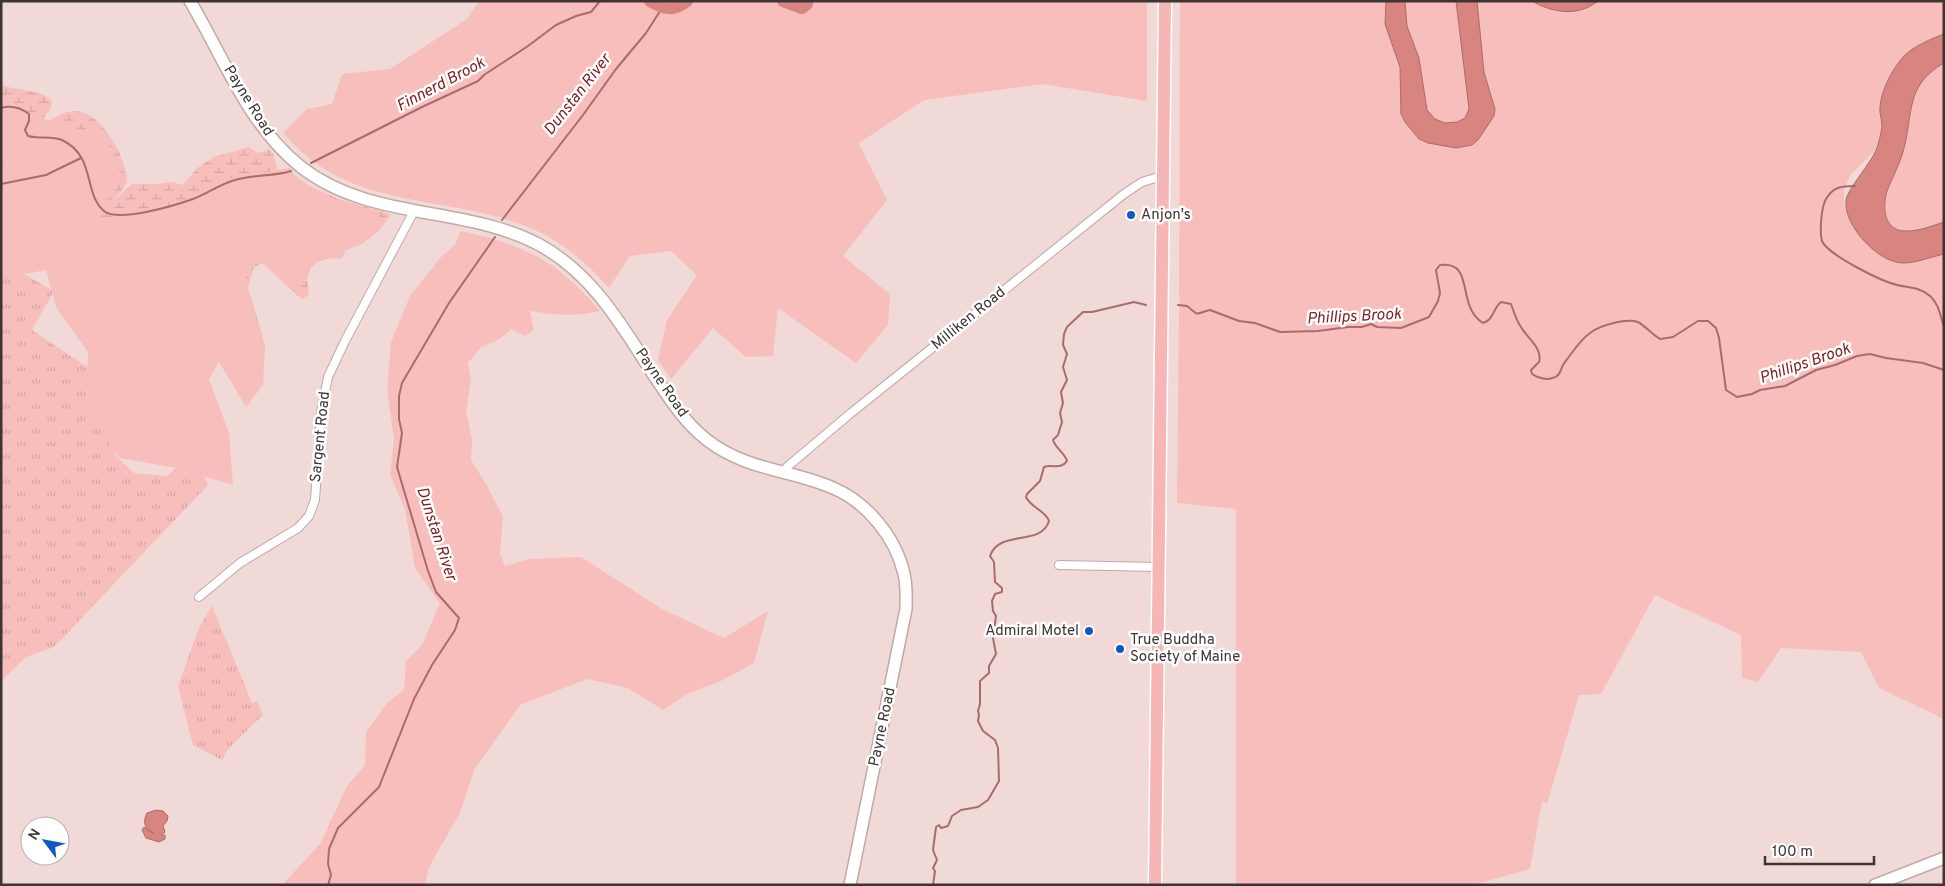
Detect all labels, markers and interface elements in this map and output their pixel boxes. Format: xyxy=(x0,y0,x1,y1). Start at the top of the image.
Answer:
water label: Dunstan River xyxy=(540,49,617,140)
water label: Finnerd Brook xyxy=(393,53,490,117)
street label: Payne Road xyxy=(219,62,277,140)
place label: Anjon's xyxy=(1141,206,1191,225)
marker: Anjon's xyxy=(1125,209,1137,221)
street label: Milliken Road xyxy=(928,283,1010,355)
water label: Phillips Brook xyxy=(1306,304,1403,329)
water label: Phillips Brook xyxy=(1757,339,1854,389)
street label: Payne Road xyxy=(630,345,692,421)
street label: Sargent Road xyxy=(307,391,335,483)
water label: Dunstan River xyxy=(411,484,461,585)
place label: Admiral Motel xyxy=(985,622,1079,641)
marker: Admiral Motel xyxy=(1083,625,1095,637)
place label: True Buddha Society of Maine xyxy=(1130,631,1240,667)
marker: True Buddha Society of Maine xyxy=(1114,643,1126,655)
street label: Payne Road xyxy=(865,686,901,768)
north arrow xyxy=(20,816,70,866)
text: N xyxy=(25,826,45,844)
scale bar xyxy=(1765,834,1874,866)
text: 100 m xyxy=(1772,843,1813,862)

